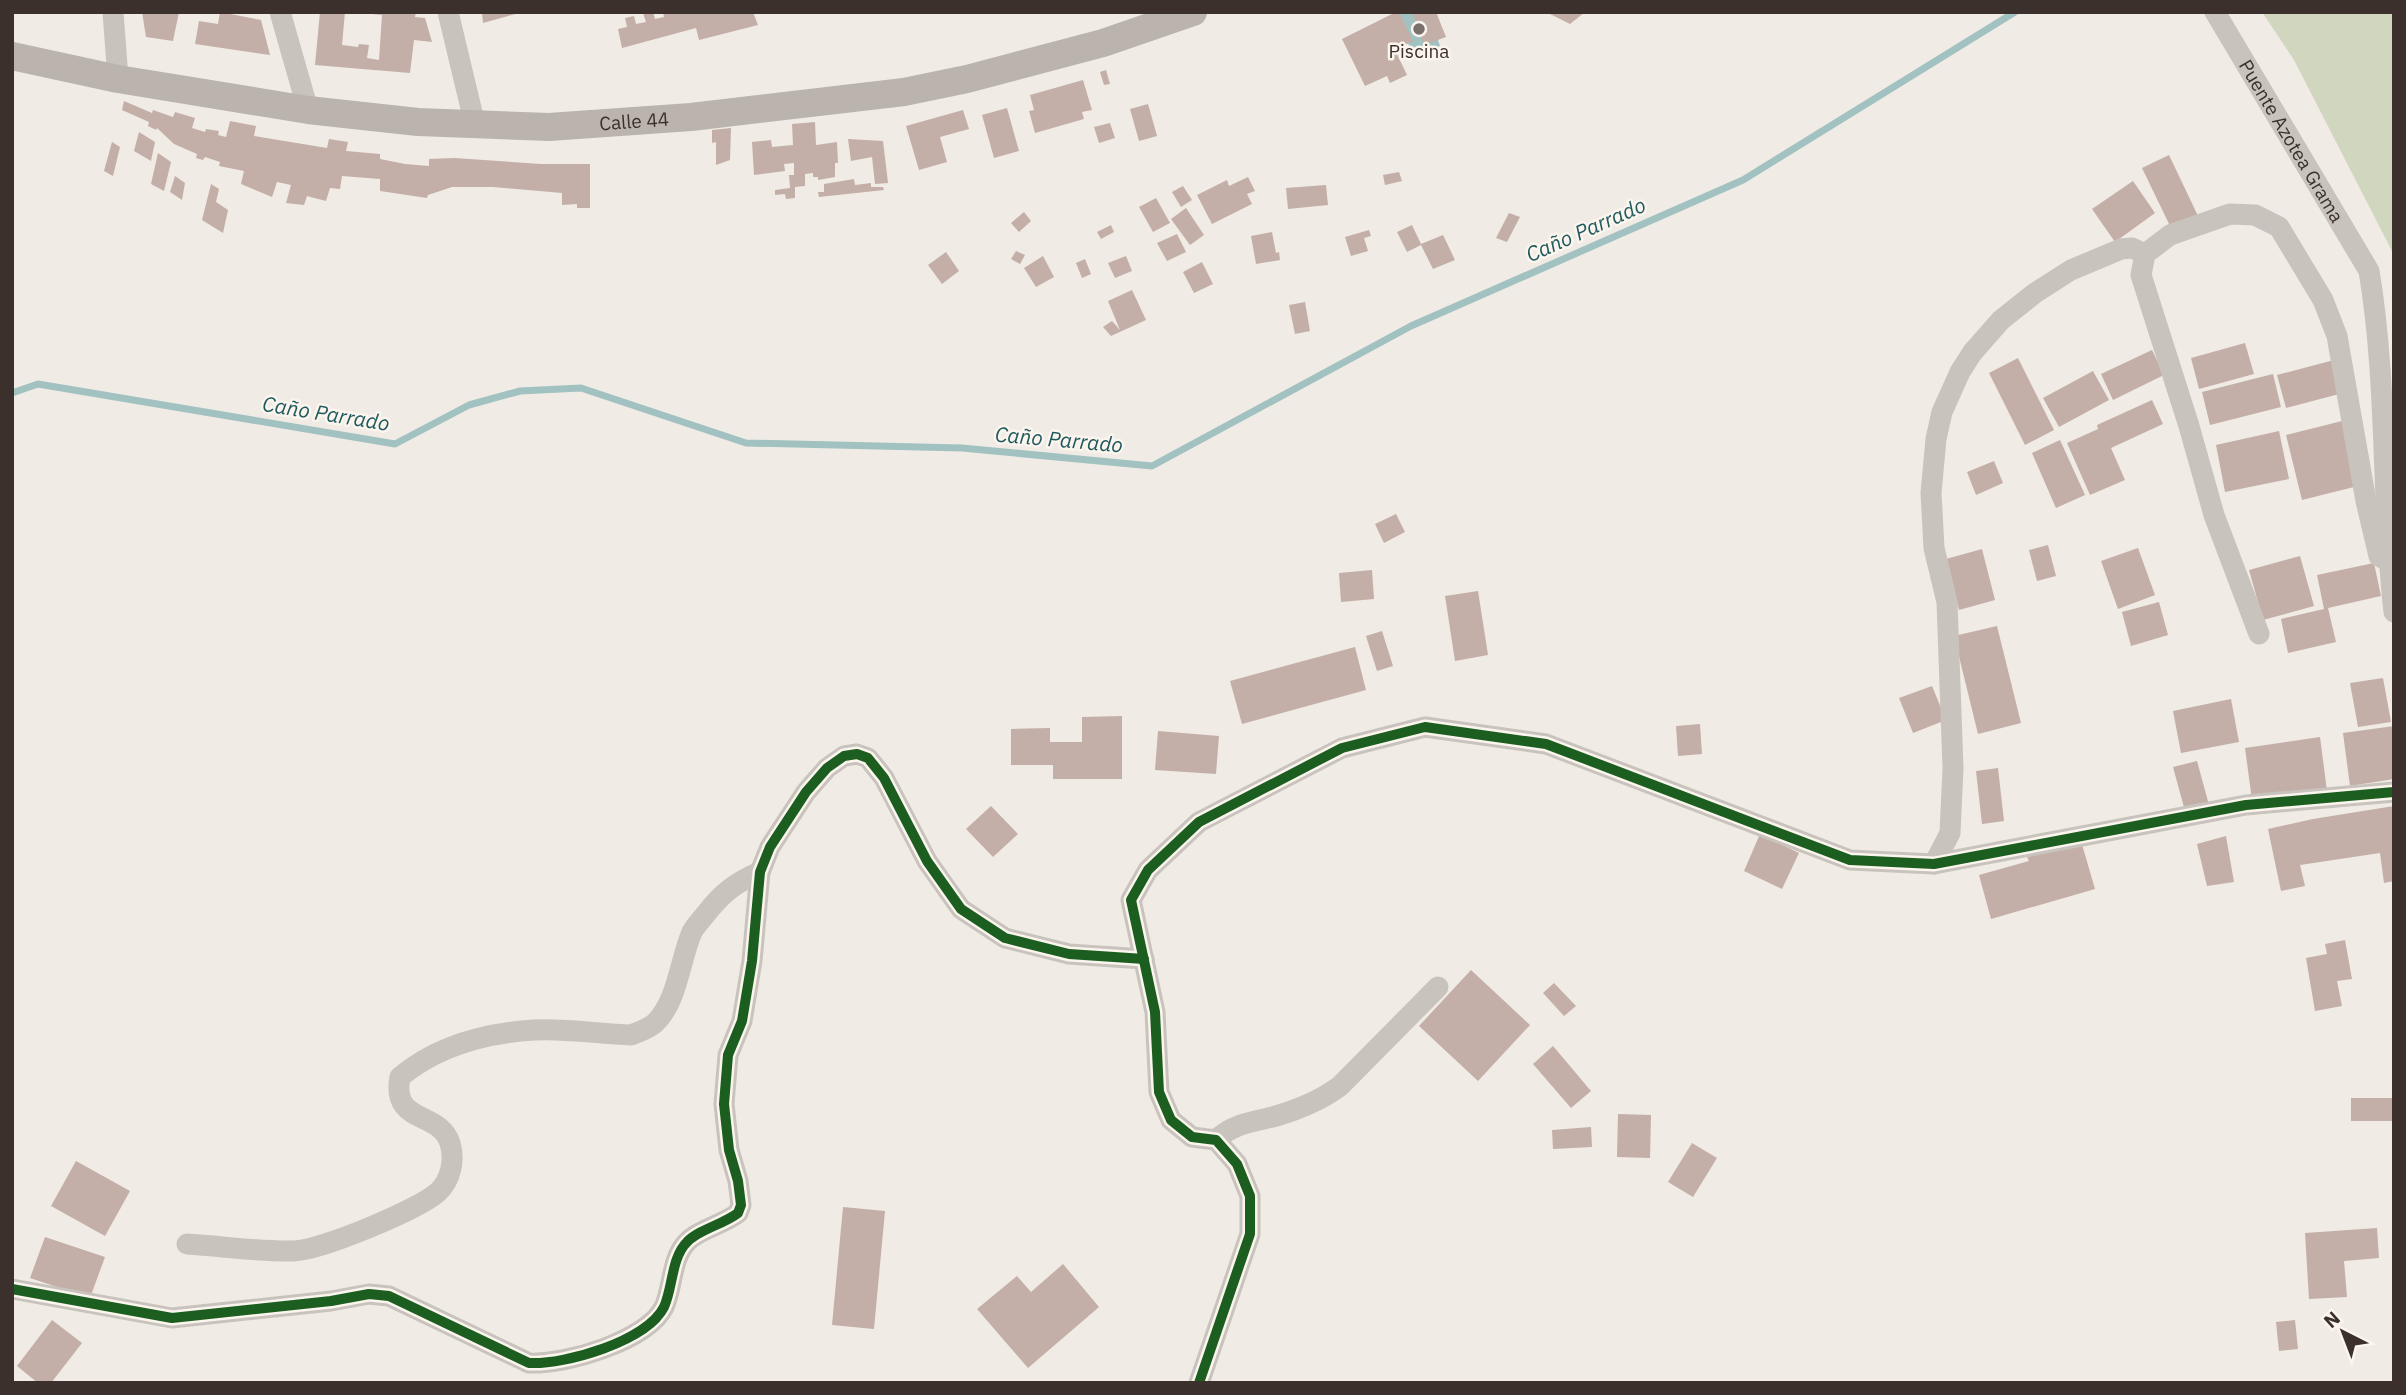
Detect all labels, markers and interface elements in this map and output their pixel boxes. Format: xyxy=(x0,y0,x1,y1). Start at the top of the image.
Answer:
marker: Piscina xyxy=(1411,21,1427,37)
place label: Piscina xyxy=(1389,39,1449,63)
street label: Puente Azotea Grama xyxy=(2234,55,2349,227)
street label: Calle 44 xyxy=(598,107,670,135)
water label: Caño Parrado xyxy=(1521,190,1650,268)
water label: Caño Parrado xyxy=(261,389,392,437)
water label: Caño Parrado xyxy=(994,419,1124,459)
north arrow xyxy=(2308,1297,2378,1367)
text: N xyxy=(2318,1306,2345,1333)

